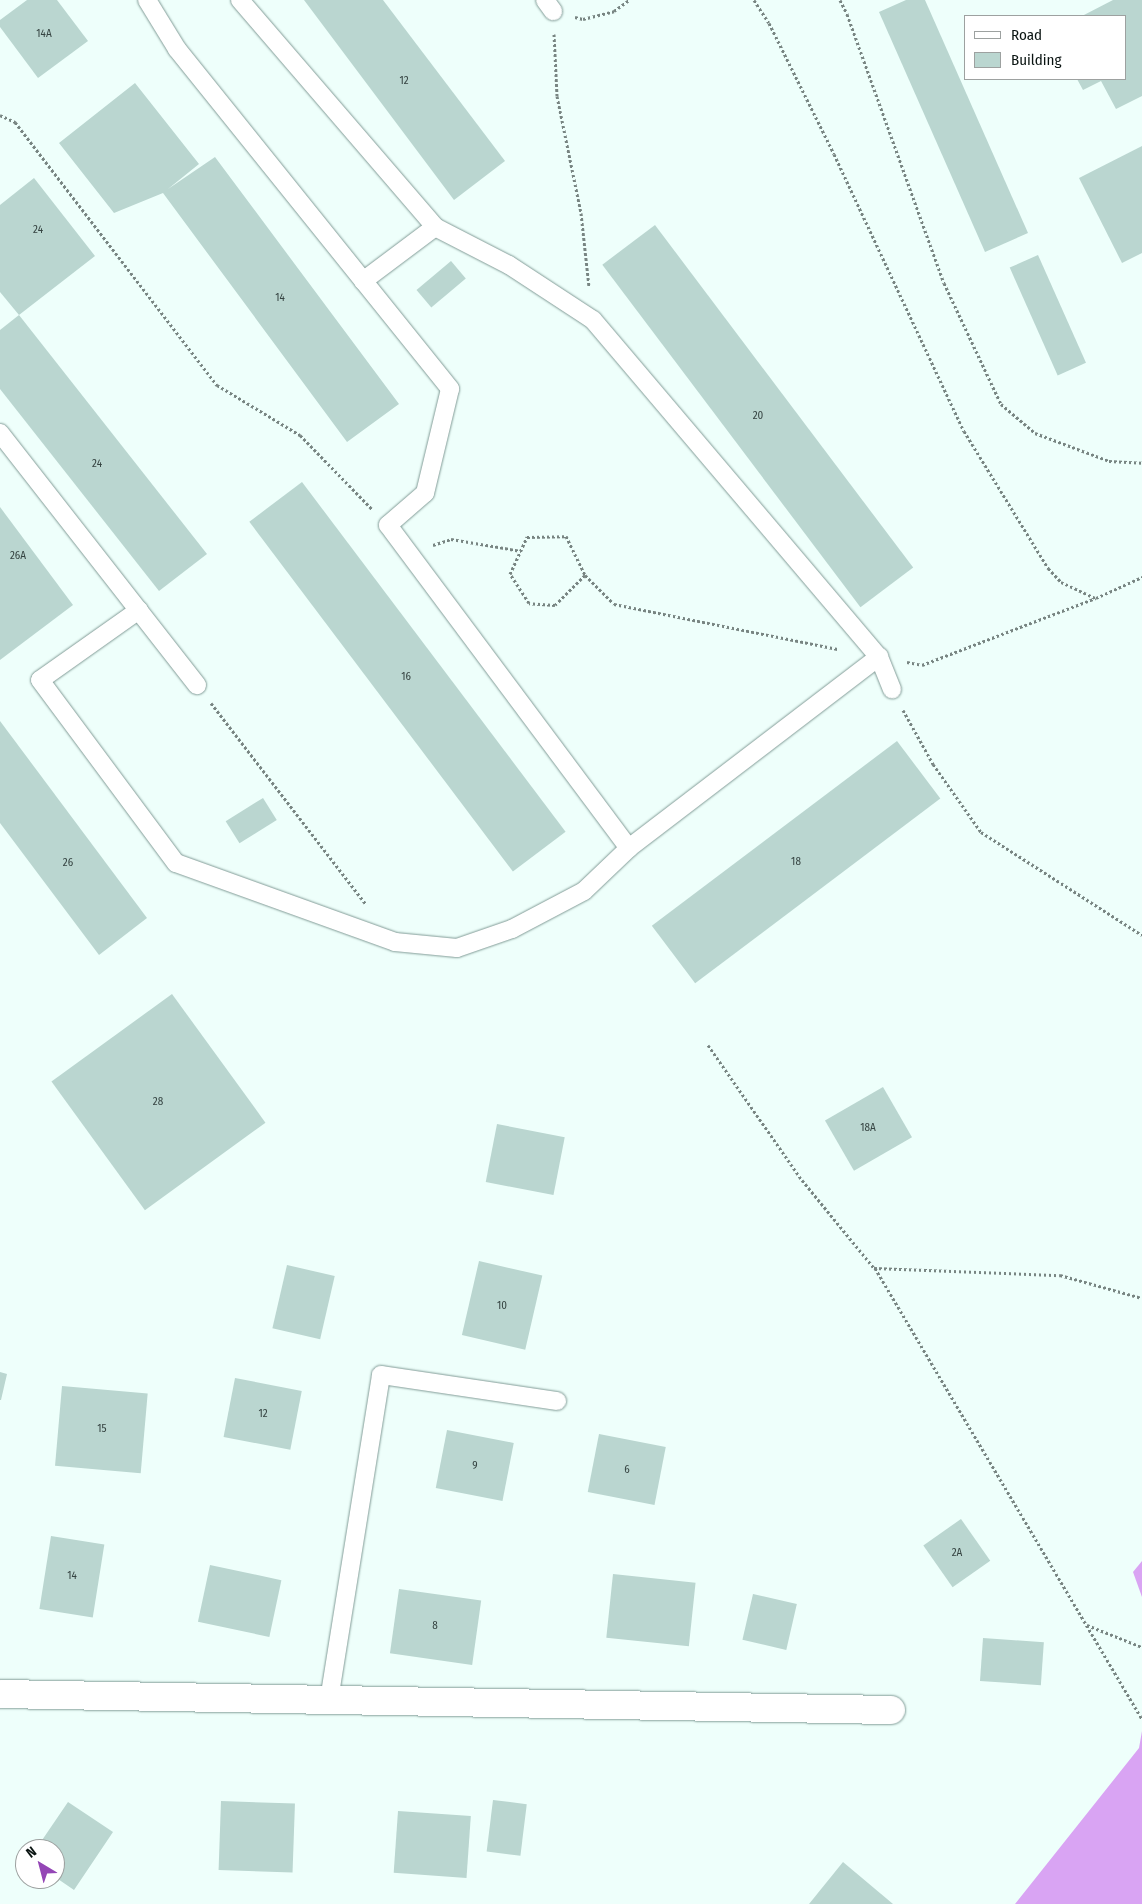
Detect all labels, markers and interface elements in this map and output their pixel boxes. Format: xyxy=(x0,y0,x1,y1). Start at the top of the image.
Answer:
legend xyxy=(964,15,1127,80)
text: Road xyxy=(1011,26,1042,44)
house number: 14А xyxy=(36,27,52,41)
text: Building xyxy=(1011,51,1062,69)
house number: 12 xyxy=(399,74,409,88)
house number: 24 xyxy=(33,223,43,237)
house number: 14 xyxy=(275,291,285,305)
house number: 20 xyxy=(753,409,763,423)
house number: 24 xyxy=(92,457,102,471)
house number: 26А xyxy=(10,549,26,563)
house number: 16 xyxy=(401,670,411,684)
house number: 18 xyxy=(791,855,801,869)
house number: 26 xyxy=(63,856,73,870)
house number: 28 xyxy=(153,1095,163,1109)
house number: 18А xyxy=(860,1121,876,1135)
house number: 10 xyxy=(497,1299,507,1313)
house number: 12 xyxy=(258,1407,268,1421)
house number: 15 xyxy=(97,1422,107,1436)
house number: 9 xyxy=(472,1459,478,1473)
house number: 6 xyxy=(624,1463,630,1477)
house number: 2А xyxy=(952,1546,962,1560)
house number: 14 xyxy=(67,1569,77,1583)
house number: 8 xyxy=(432,1619,438,1633)
north arrow xyxy=(15,1839,65,1889)
text: N xyxy=(23,1843,40,1862)

